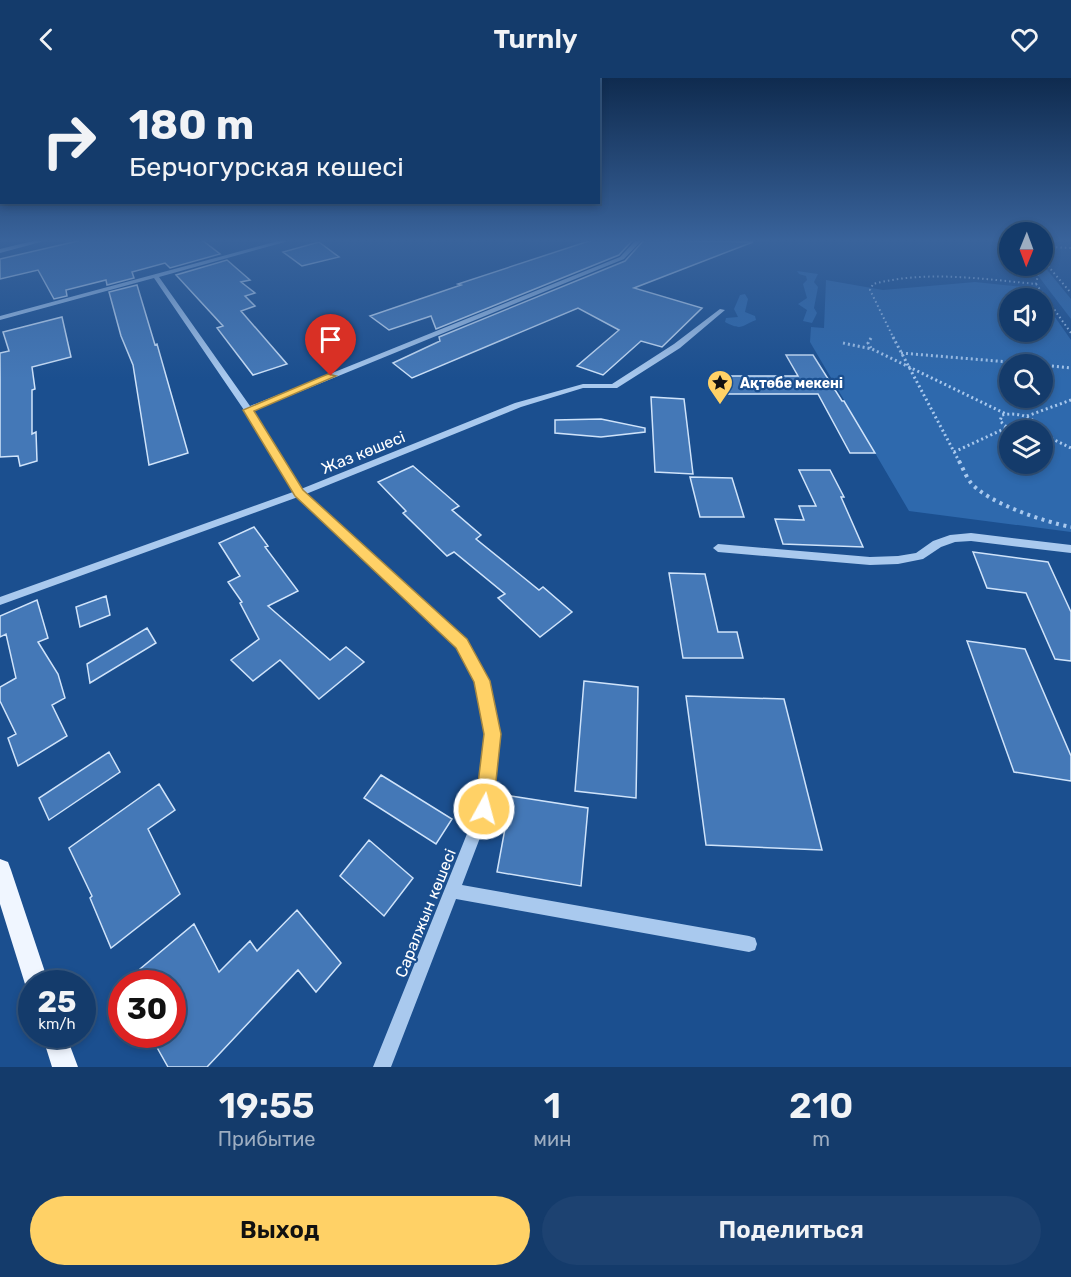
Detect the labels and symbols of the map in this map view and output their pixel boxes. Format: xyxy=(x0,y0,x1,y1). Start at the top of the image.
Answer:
north arrow xyxy=(999,222,1053,276)
pin xyxy=(305,314,356,376)
place icon: Ақтөбе мекені xyxy=(705,368,735,406)
place label: Ақтөбе мекені xyxy=(740,375,843,392)
street label: Жаз көшесі xyxy=(318,427,408,478)
position arrow xyxy=(452,777,516,841)
street label: Саралжын көшесі xyxy=(391,846,460,980)
speed limit sign: 30 xyxy=(108,970,186,1048)

